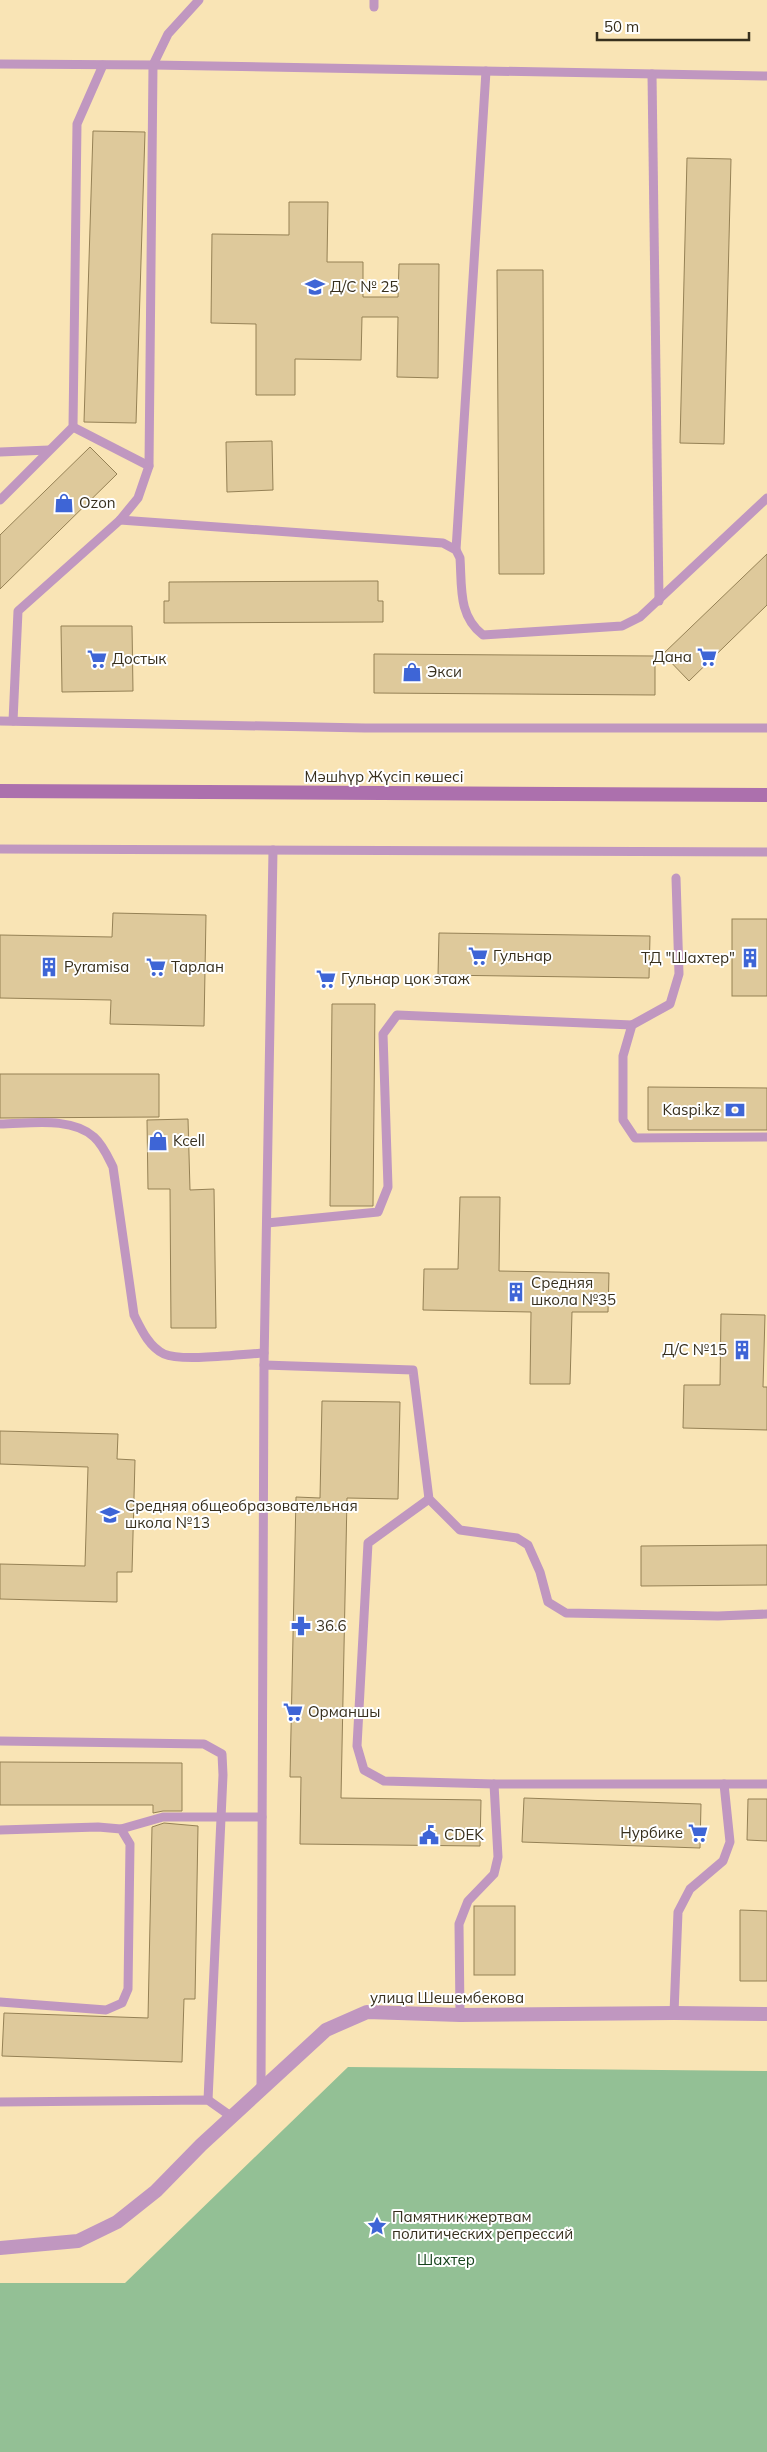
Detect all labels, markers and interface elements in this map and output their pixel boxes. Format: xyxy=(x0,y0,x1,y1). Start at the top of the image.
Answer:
scale bar xyxy=(597,10,750,42)
text: 50 m xyxy=(604,17,639,36)
school or university icon: Д/С № 25 xyxy=(304,276,326,298)
place label: Д/С № 25 xyxy=(330,277,399,296)
shop icon: Ozon xyxy=(53,492,75,514)
place label: Ozon xyxy=(79,493,116,512)
supermarket icon: Дана xyxy=(696,646,718,668)
place label: Дана xyxy=(653,647,692,666)
supermarket icon: Достык xyxy=(86,648,108,670)
place label: Достык xyxy=(112,649,167,668)
shop icon: Экси xyxy=(401,661,423,683)
place label: Экси xyxy=(427,662,462,681)
street label: Мәшһүр Жүсіп көшесі xyxy=(305,767,463,786)
supermarket icon: Гульнар xyxy=(467,945,489,967)
place label: Гульнар xyxy=(493,946,552,965)
building icon: ТД "Шахтер" xyxy=(739,947,761,969)
place label: ТД "Шахтер" xyxy=(641,948,735,967)
building icon: Pyramisa xyxy=(38,956,60,978)
supermarket icon: Тарлан xyxy=(145,956,167,978)
place label: Pyramisa xyxy=(64,957,129,976)
place label: Тарлан xyxy=(171,957,224,976)
supermarket icon: Гульнар цок этаж xyxy=(315,968,337,990)
place label: Гульнар цок этаж xyxy=(341,969,471,988)
bank icon: Kaspi.kz xyxy=(724,1099,746,1121)
place label: Kaspi.kz xyxy=(663,1100,720,1119)
shop icon: Kcell xyxy=(147,1130,169,1152)
place label: Kcell xyxy=(173,1131,205,1150)
place label: Средняя школа №35 xyxy=(531,1273,616,1309)
building icon: Средняя школа №35 xyxy=(505,1281,527,1303)
building icon: Д/С №15 xyxy=(731,1339,753,1361)
place label: Д/С №15 xyxy=(662,1340,727,1359)
place label: Средняя общеобразовательная школа №13 xyxy=(125,1496,358,1532)
school or university icon: Средняя общеобразовательная школа №13 xyxy=(99,1504,121,1526)
pharmacy icon: 36.6 xyxy=(290,1615,312,1637)
place label: 36.6 xyxy=(316,1616,346,1635)
supermarket icon: Орманшы xyxy=(282,1701,304,1723)
place label: Орманшы xyxy=(308,1702,380,1721)
supermarket icon: Нурбике xyxy=(687,1822,709,1844)
place label: Нурбике xyxy=(620,1823,683,1842)
public building icon: CDEK xyxy=(418,1824,440,1846)
place label: CDEK xyxy=(444,1825,484,1844)
street label: улица Шешембекова xyxy=(370,1988,524,2007)
place label: Памятник жертвам политических репрессий xyxy=(392,2207,573,2243)
place icon: Памятник жертвам политических репрессий xyxy=(366,2215,388,2237)
park label: Шахтер xyxy=(417,2250,475,2269)

